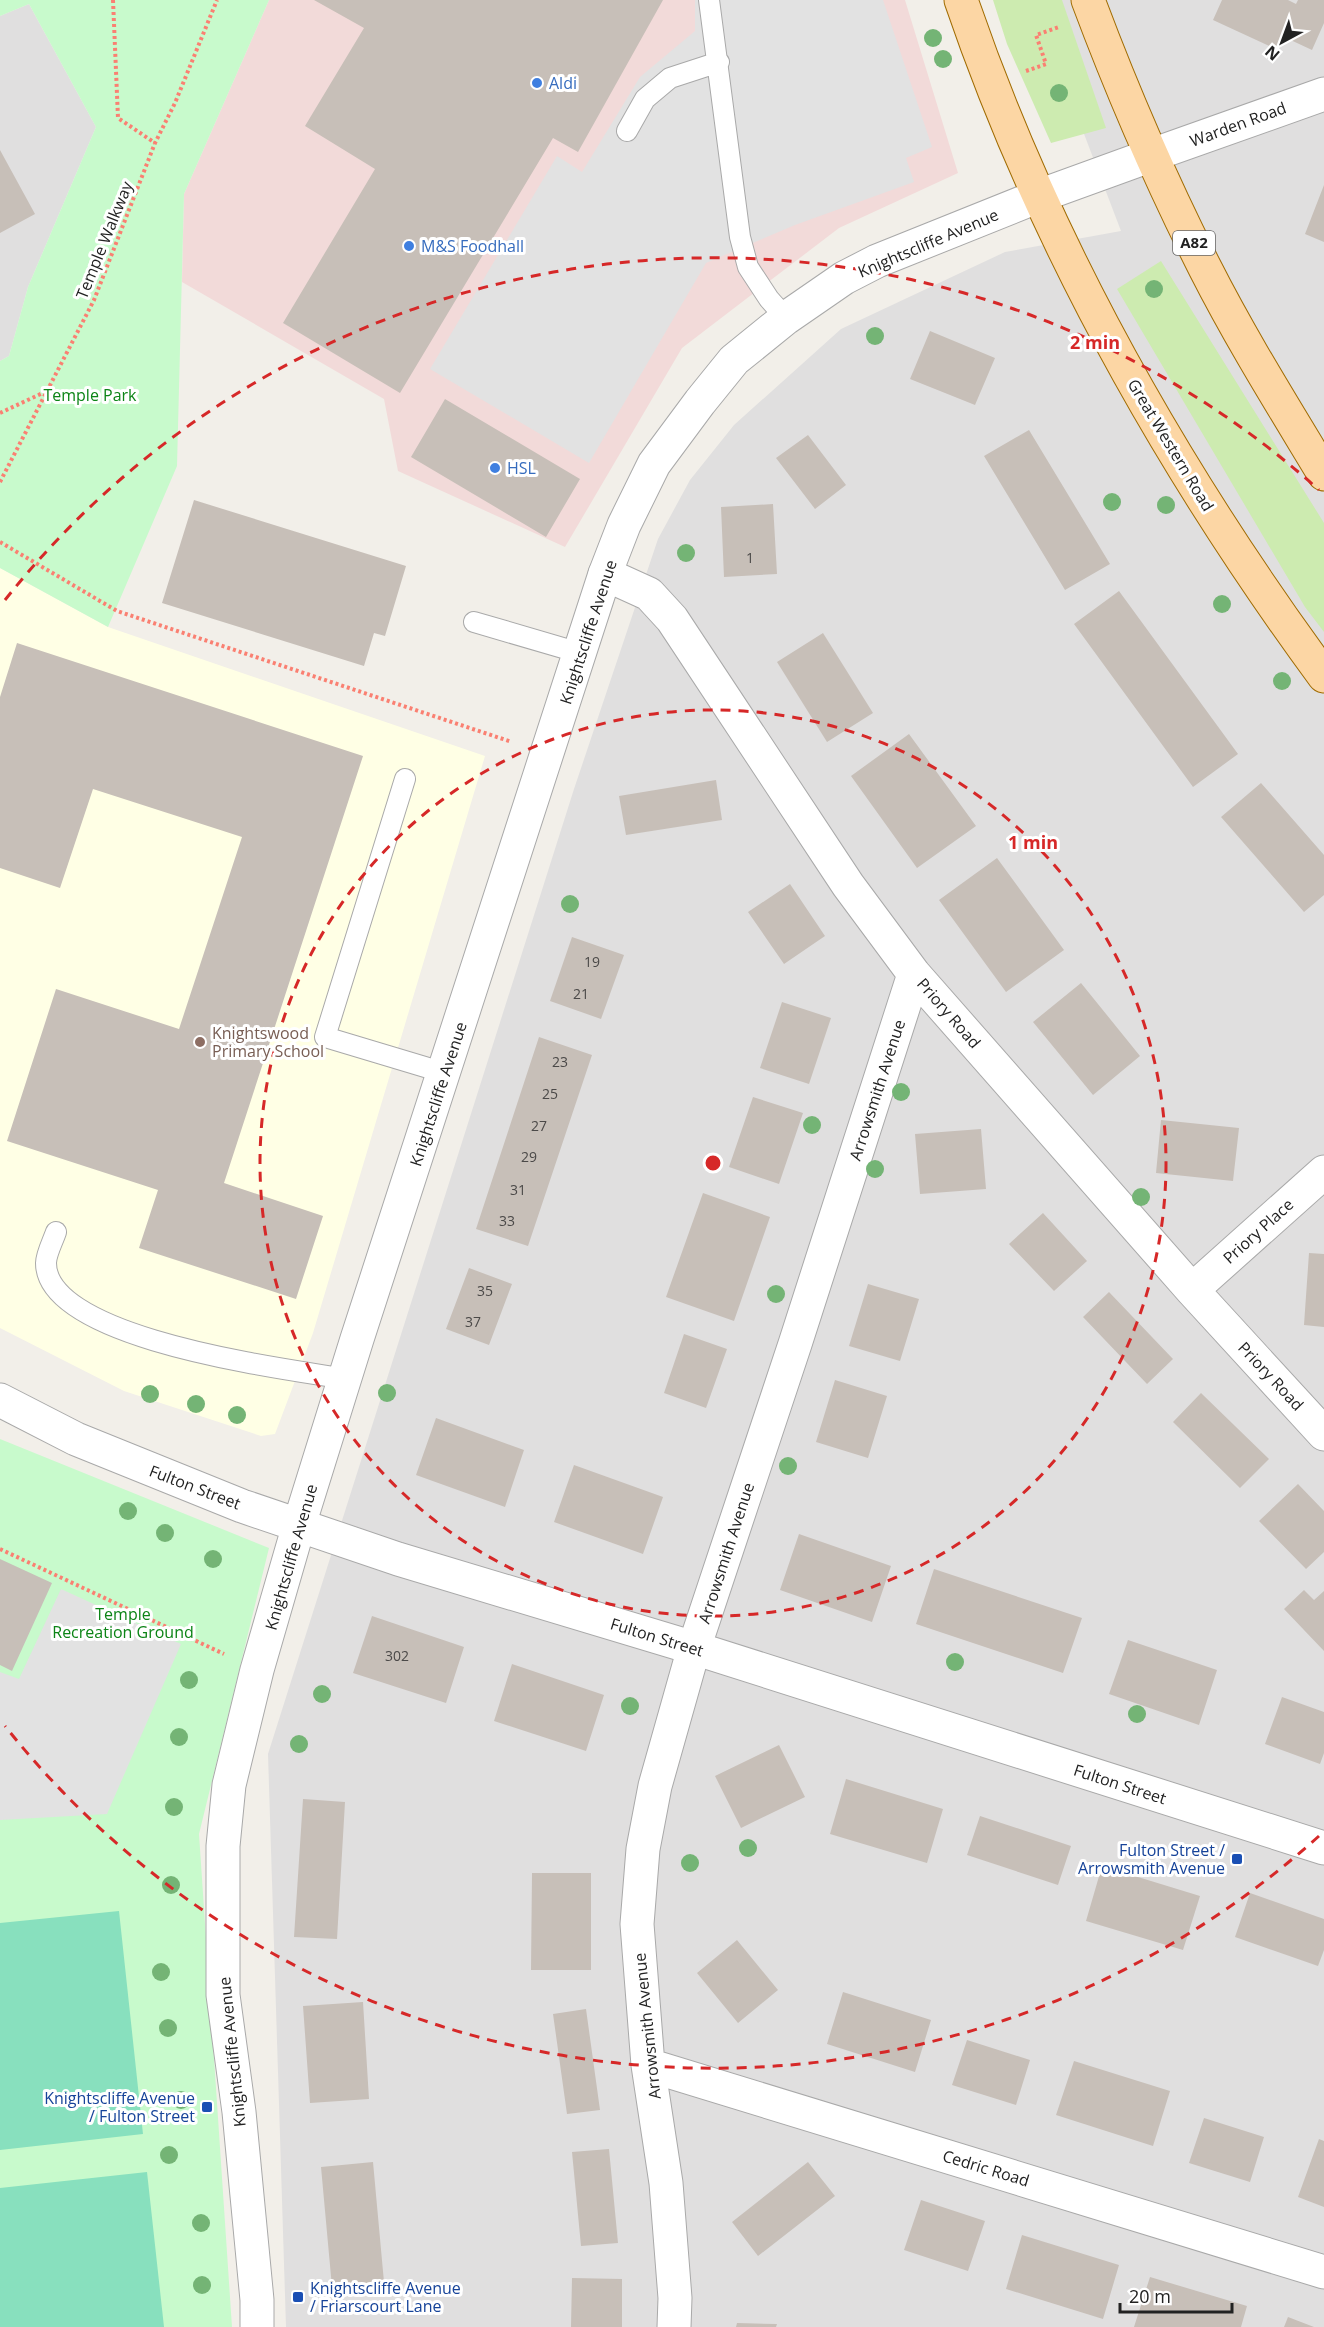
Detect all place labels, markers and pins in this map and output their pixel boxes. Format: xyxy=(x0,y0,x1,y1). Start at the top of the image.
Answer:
place label: Aldi xyxy=(549,72,577,94)
marker: Aldi xyxy=(530,76,544,90)
place label: M&S Foodhall xyxy=(421,235,524,257)
marker: M&S Foodhall xyxy=(402,239,416,253)
place label: HSL xyxy=(507,457,536,479)
marker: HSL xyxy=(488,461,502,475)
place label: Knightswood Primary School xyxy=(212,1022,324,1062)
marker: Knightswood Primary School xyxy=(193,1035,207,1049)
centre of rings xyxy=(703,1153,723,1173)
place label: Fulton Street / Arrowsmith Avenue xyxy=(1078,1839,1225,1879)
marker: Fulton Street / Arrowsmith Avenue xyxy=(1230,1852,1244,1866)
place label: Knightscliffe Avenue / Fulton Street xyxy=(44,2087,195,2127)
marker: Knightscliffe Avenue / Fulton Street xyxy=(200,2100,214,2114)
place label: Knightscliffe Avenue / Friarscourt Lane xyxy=(310,2277,461,2317)
marker: Knightscliffe Avenue / Friarscourt Lane xyxy=(291,2290,305,2304)

